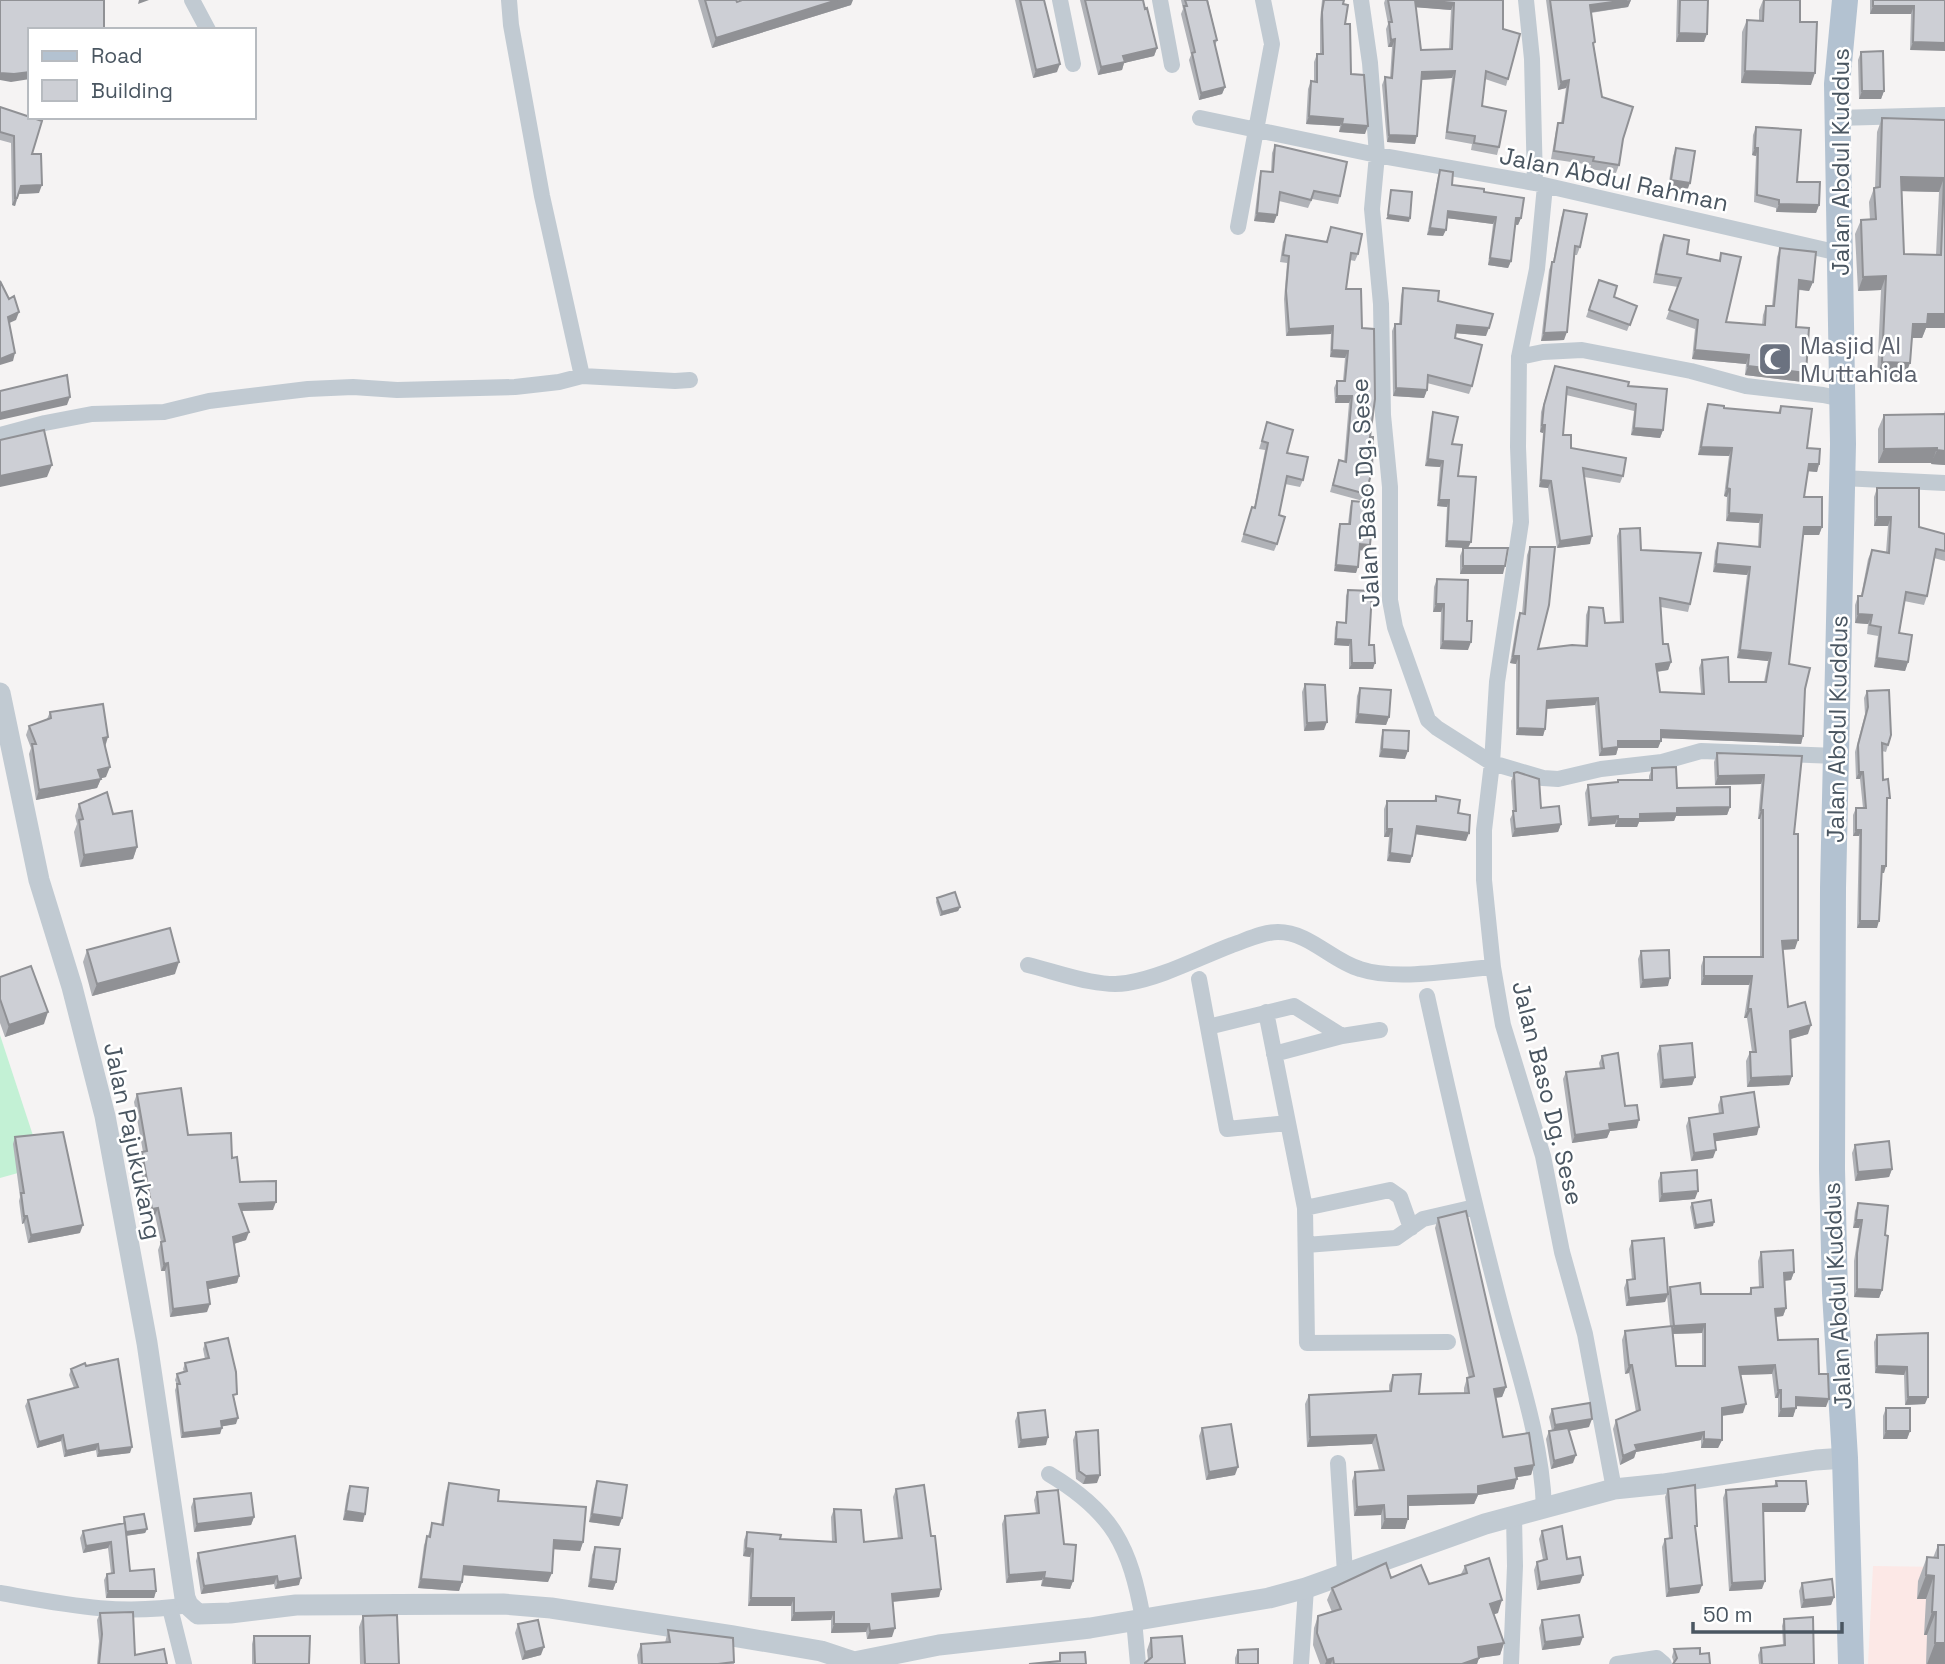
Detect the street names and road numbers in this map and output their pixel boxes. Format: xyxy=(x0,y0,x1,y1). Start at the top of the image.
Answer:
street label: Jalan Abdul Kuddus xyxy=(1825,48,1856,276)
street label: Jalan Abdul Rahman xyxy=(1497,140,1731,218)
street label: Jalan Baso Dg. Sese xyxy=(1344,377,1386,609)
street label: Jalan Abdul Kuddus xyxy=(1820,615,1854,843)
street label: Jalan Baso Dg. Sese xyxy=(1505,978,1591,1208)
street label: Jalan Pajukukang xyxy=(97,1040,169,1242)
street label: Jalan Abdul Kuddus xyxy=(1816,1181,1858,1411)

